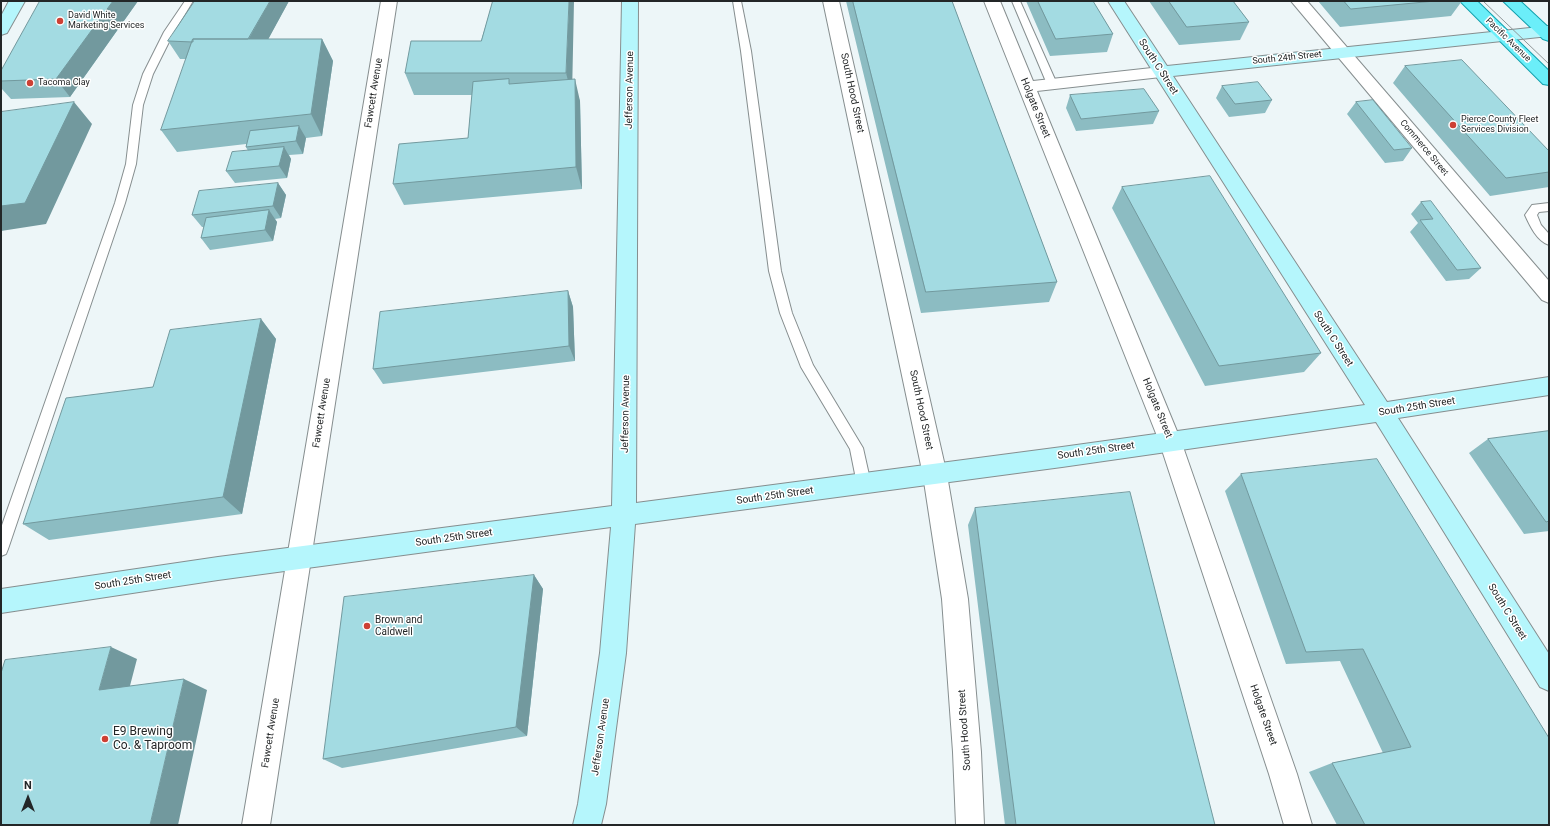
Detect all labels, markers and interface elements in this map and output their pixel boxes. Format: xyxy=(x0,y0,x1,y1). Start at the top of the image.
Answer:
place label: David White Marketing Services xyxy=(68,11,144,32)
marker: David White Marketing Services xyxy=(55,16,65,26)
street label: Pacific Avenue xyxy=(1483,16,1533,64)
street label: South C Street xyxy=(1136,37,1180,97)
street label: South 24th Street xyxy=(1252,49,1322,67)
street label: Jefferson Avenue xyxy=(623,51,637,129)
street label: South Hood Street xyxy=(838,52,866,134)
street label: Fawcett Avenue xyxy=(363,57,385,129)
street label: Holgate Street xyxy=(1017,76,1053,140)
marker: Tacoma Clay xyxy=(25,78,35,88)
place label: Tacoma Clay xyxy=(38,78,90,88)
place label: Pierce County Fleet Services Division xyxy=(1461,115,1538,136)
street label: Commerce Street xyxy=(1397,118,1451,178)
marker: Pierce County Fleet Services Division xyxy=(1448,120,1458,130)
street label: South C Street xyxy=(1311,309,1355,369)
street label: South Hood Street xyxy=(907,369,935,451)
street label: Jefferson Avenue xyxy=(619,375,633,453)
street label: Holgate Street xyxy=(1139,376,1175,440)
street label: Fawcett Avenue xyxy=(311,377,333,449)
street label: South 25th Street xyxy=(1378,395,1456,419)
street label: South 25th Street xyxy=(1057,440,1135,462)
street label: South 25th Street xyxy=(736,485,814,507)
street label: South 25th Street xyxy=(415,527,493,549)
street label: South 25th Street xyxy=(94,569,172,593)
street label: South C Street xyxy=(1485,582,1529,642)
place label: Brown and Caldwell xyxy=(375,614,422,638)
marker: Brown and Caldwell xyxy=(362,621,372,631)
street label: Holgate Street xyxy=(1247,683,1279,747)
street label: South Hood Street xyxy=(956,689,974,771)
street label: Fawcett Avenue xyxy=(260,697,282,769)
street label: Jefferson Avenue xyxy=(590,698,612,776)
place label: E9 Brewing Co. & Taproom xyxy=(113,725,192,753)
marker: E9 Brewing Co. & Taproom xyxy=(100,734,110,744)
north arrow xyxy=(8,778,48,818)
text: N xyxy=(24,779,32,792)

